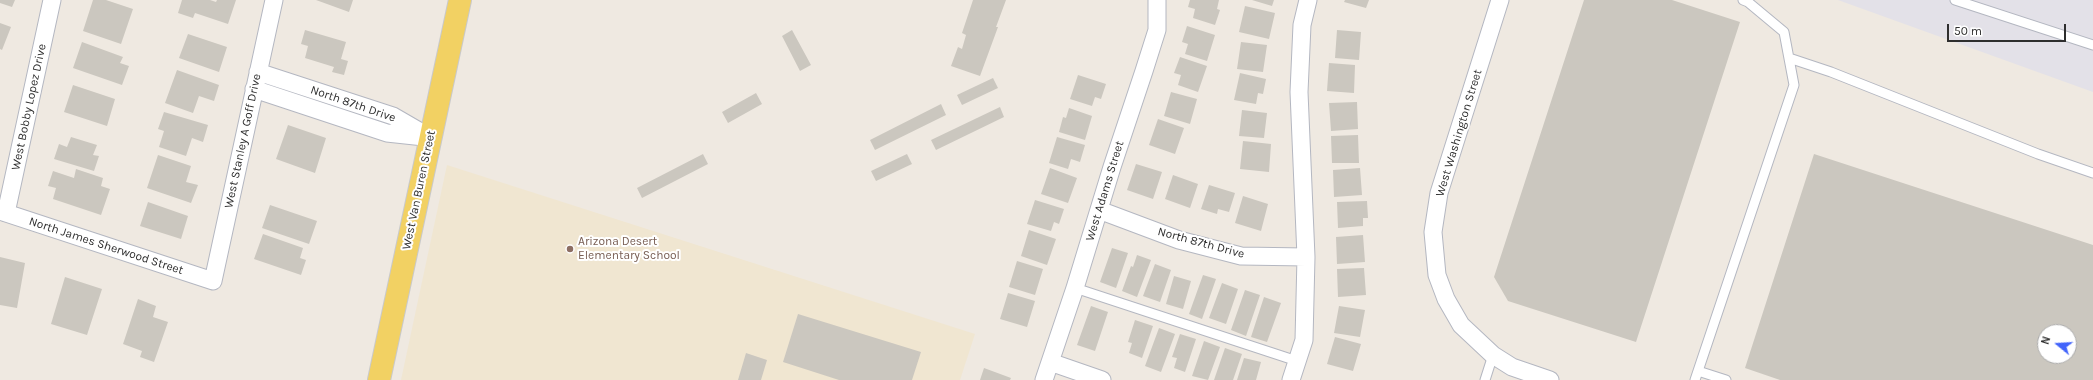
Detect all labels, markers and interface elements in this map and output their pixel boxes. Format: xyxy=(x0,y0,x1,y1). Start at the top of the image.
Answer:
scale bar xyxy=(1949,16,2068,42)
text: 50 m xyxy=(1954,24,1982,38)
street label: West Bobby Lopez Drive xyxy=(9,43,49,171)
street label: West Washington Street xyxy=(1433,68,1485,198)
street label: West Stanley A Goff Drive xyxy=(222,73,264,209)
street label: North 87th Drive xyxy=(308,83,398,125)
street label: West Van Buren Street xyxy=(399,129,439,251)
street label: West Adams Street xyxy=(1083,139,1127,243)
street label: North James Sherwood Street xyxy=(27,214,185,278)
street label: North 87th Drive xyxy=(1156,224,1246,262)
place label: Arizona Desert Elementary School xyxy=(578,235,680,263)
marker: Arizona Desert Elementary School xyxy=(565,244,575,254)
north arrow xyxy=(2037,324,2077,364)
text: N xyxy=(2039,335,2053,346)

